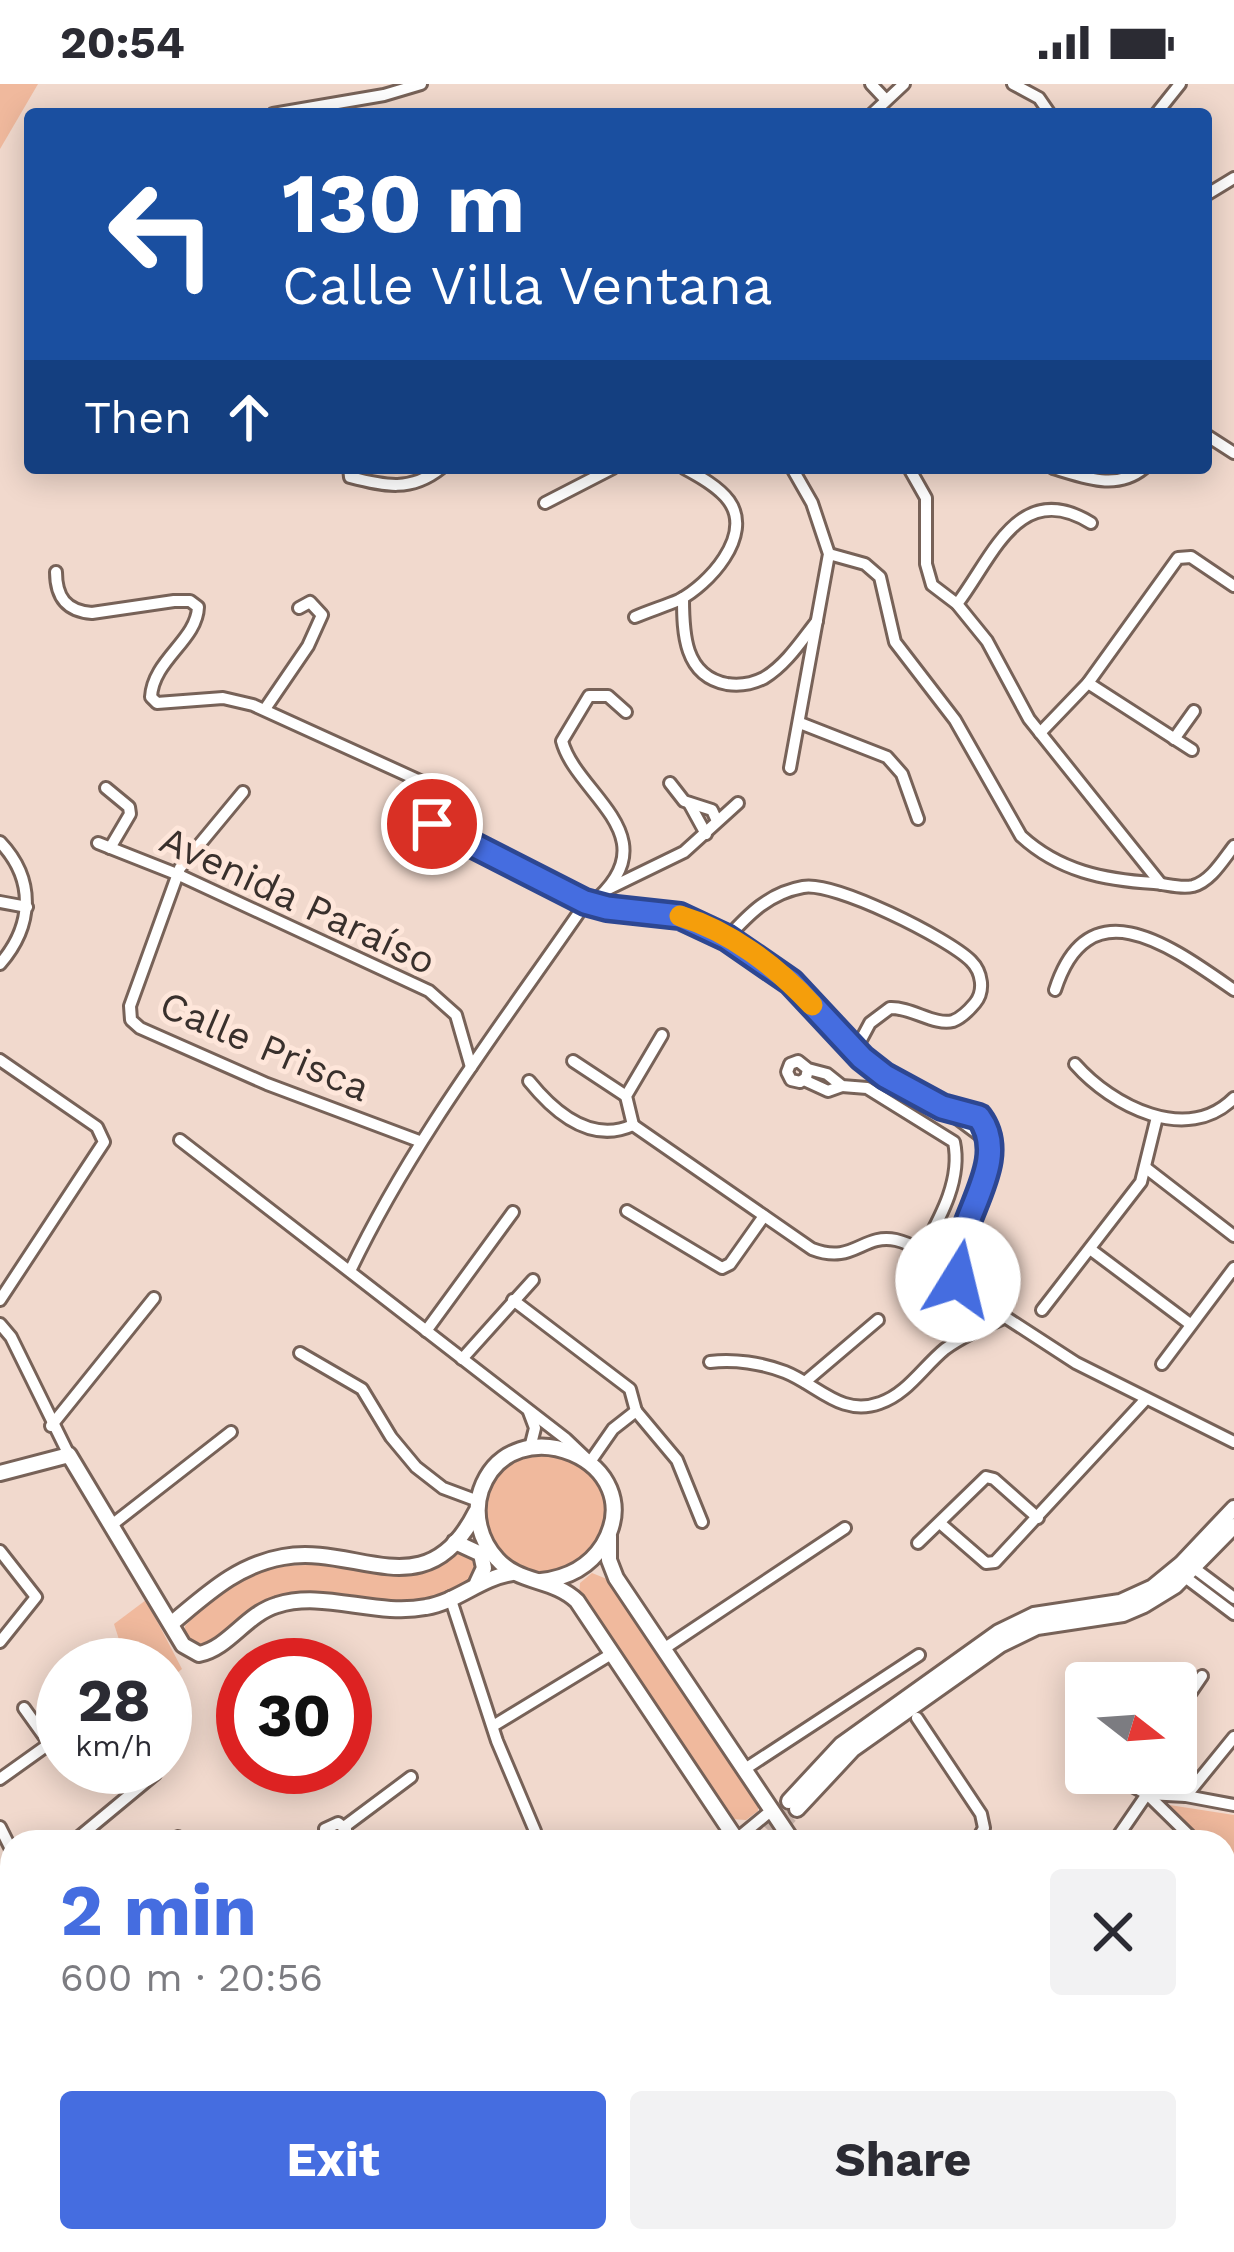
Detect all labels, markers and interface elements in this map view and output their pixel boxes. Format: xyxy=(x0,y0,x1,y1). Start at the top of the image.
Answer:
text: 20:54 xyxy=(60,16,185,69)
text: 130 m xyxy=(282,154,525,252)
icon: left xyxy=(84,156,240,312)
text: Calle Villa Ventana xyxy=(282,254,773,317)
icon: ahead xyxy=(216,384,282,450)
text: Then xyxy=(84,391,192,444)
pin xyxy=(381,773,483,875)
icon: arrive xyxy=(399,791,465,857)
street label: Avenida Paraíso xyxy=(153,817,443,983)
street label: Calle Prisca xyxy=(154,982,376,1110)
position arrow xyxy=(895,1217,1021,1343)
speed limit sign: 30 xyxy=(216,1638,372,1794)
north arrow xyxy=(1065,1662,1197,1794)
map controls xyxy=(1065,1662,1197,1794)
text: 28 xyxy=(77,1665,151,1736)
text: km/h xyxy=(75,1728,153,1763)
text: 2 min xyxy=(60,1868,257,1952)
button: close xyxy=(1050,1869,1176,1995)
text: 600 m · 20:56 xyxy=(60,1955,323,2000)
button: Exit xyxy=(60,2091,606,2229)
button: Share xyxy=(630,2091,1176,2229)

